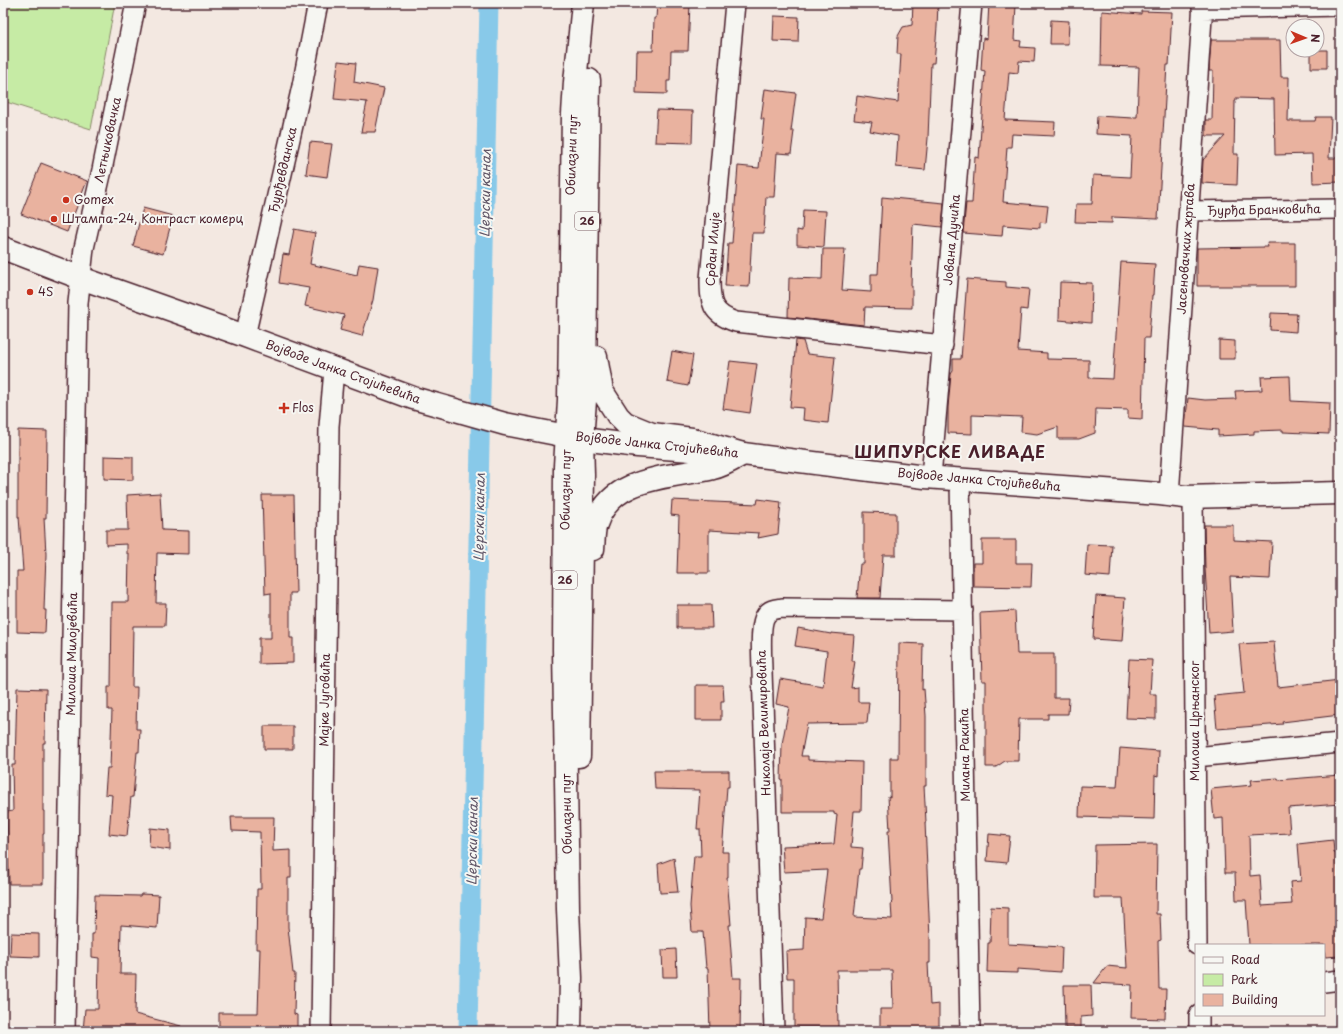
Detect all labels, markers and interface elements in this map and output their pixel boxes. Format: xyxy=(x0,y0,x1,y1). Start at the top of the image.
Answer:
north arrow xyxy=(1285,18,1325,58)
text: N xyxy=(1307,34,1324,43)
street label: Летњиковачка xyxy=(89,95,125,184)
street label: Обилазни пут xyxy=(561,114,581,196)
street label: Ђурђевданска xyxy=(263,124,301,215)
water label: Церски канал xyxy=(474,149,495,237)
street label: Јасеновачких жртава xyxy=(1171,182,1199,315)
place label: Gomex xyxy=(74,190,114,208)
street label: Јована Дучића xyxy=(938,193,964,286)
marker: Gomex xyxy=(61,195,71,205)
street label: Ђурђа Бранковића xyxy=(1207,199,1321,219)
place label: Штампа-24, Контраст комерц xyxy=(62,209,243,227)
street label: Срдан Илије xyxy=(700,211,724,287)
road number: 26 xyxy=(575,212,599,230)
marker: Штампа-24, Контраст комерц xyxy=(49,214,59,224)
place label: 4S xyxy=(38,282,54,300)
marker: 4S xyxy=(25,287,35,297)
street label: Војводе Јанка Стојићевића xyxy=(263,335,424,408)
place label: Flos xyxy=(292,398,314,416)
marker: Flos xyxy=(279,403,289,413)
street label: Војводе Јанка Стојићевића xyxy=(575,426,740,462)
district label: ШИПУРСКЕ ЛИВАДЕ xyxy=(854,439,1046,463)
street label: Обилазни пут xyxy=(555,449,575,531)
street label: Војводе Јанка Стојићевића xyxy=(897,463,1062,495)
water label: Церски канал xyxy=(468,473,489,561)
road number: 26 xyxy=(553,571,577,589)
street label: Милоша Милојевића xyxy=(61,592,81,716)
street label: Николаја Велимировића xyxy=(751,649,775,796)
street label: Мајке Југовића xyxy=(314,653,334,747)
street label: Милоша Црњанског xyxy=(1185,660,1203,781)
street label: Милана Ракића xyxy=(954,708,974,802)
street label: Обилазни пут xyxy=(556,773,576,855)
water label: Церски канал xyxy=(461,797,482,885)
legend xyxy=(1195,944,1325,1016)
text: Road xyxy=(1231,950,1260,968)
text: Park xyxy=(1231,970,1258,988)
text: Building xyxy=(1231,990,1278,1008)

